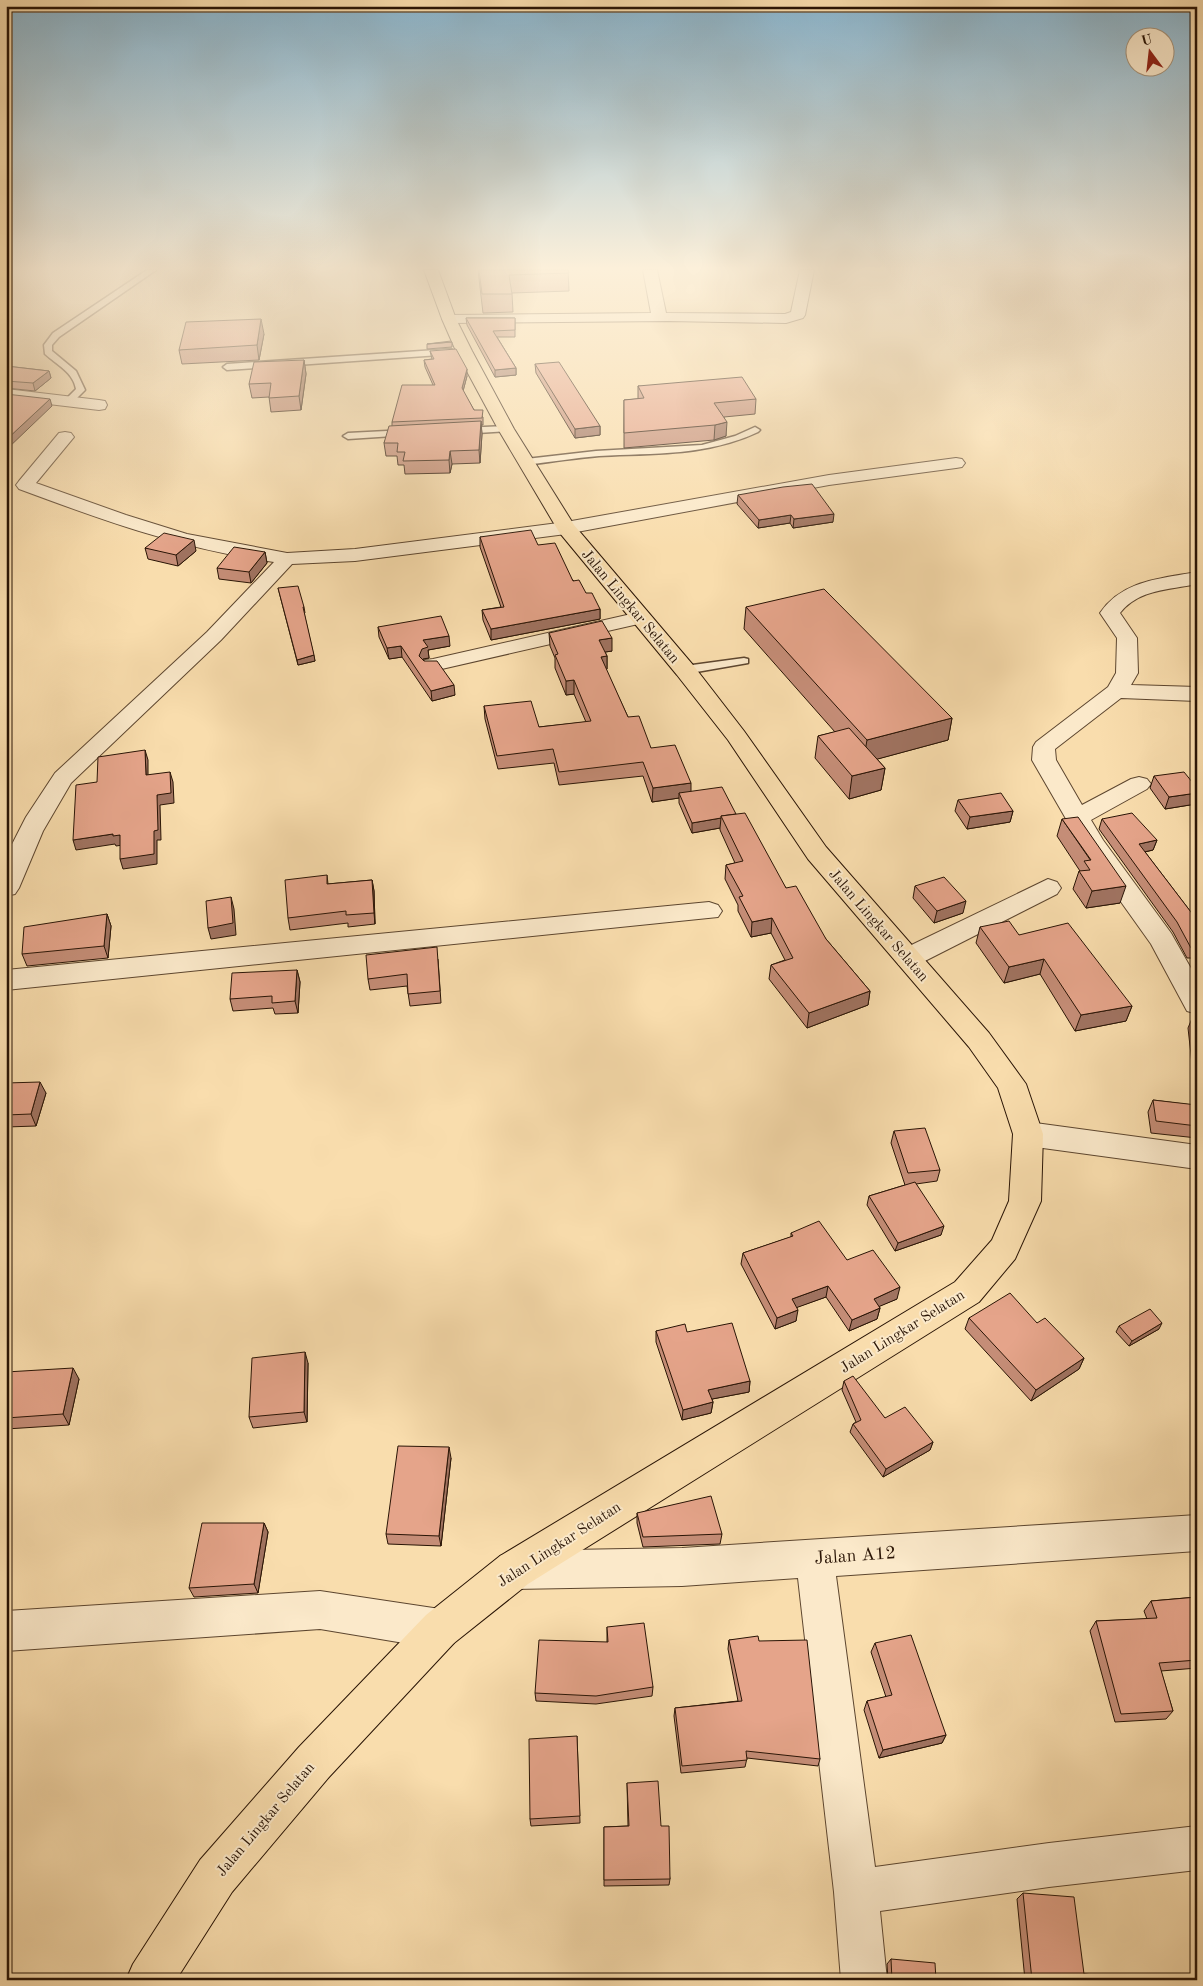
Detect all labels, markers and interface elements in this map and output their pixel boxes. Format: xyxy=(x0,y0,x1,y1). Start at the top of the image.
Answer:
north arrow xyxy=(1126,28,1176,78)
text: U xyxy=(1140,32,1154,49)
street label: Jalan Lingkar Selatan xyxy=(578,547,682,667)
street label: Jalan Lingkar Selatan xyxy=(825,867,931,985)
street label: Jalan Lingkar Selatan xyxy=(838,1288,968,1377)
street label: Jalan Lingkar Selatan xyxy=(496,1500,624,1591)
street label: Jalan A12 xyxy=(814,1544,896,1568)
street label: Jalan Lingkar Selatan xyxy=(214,1760,318,1880)

